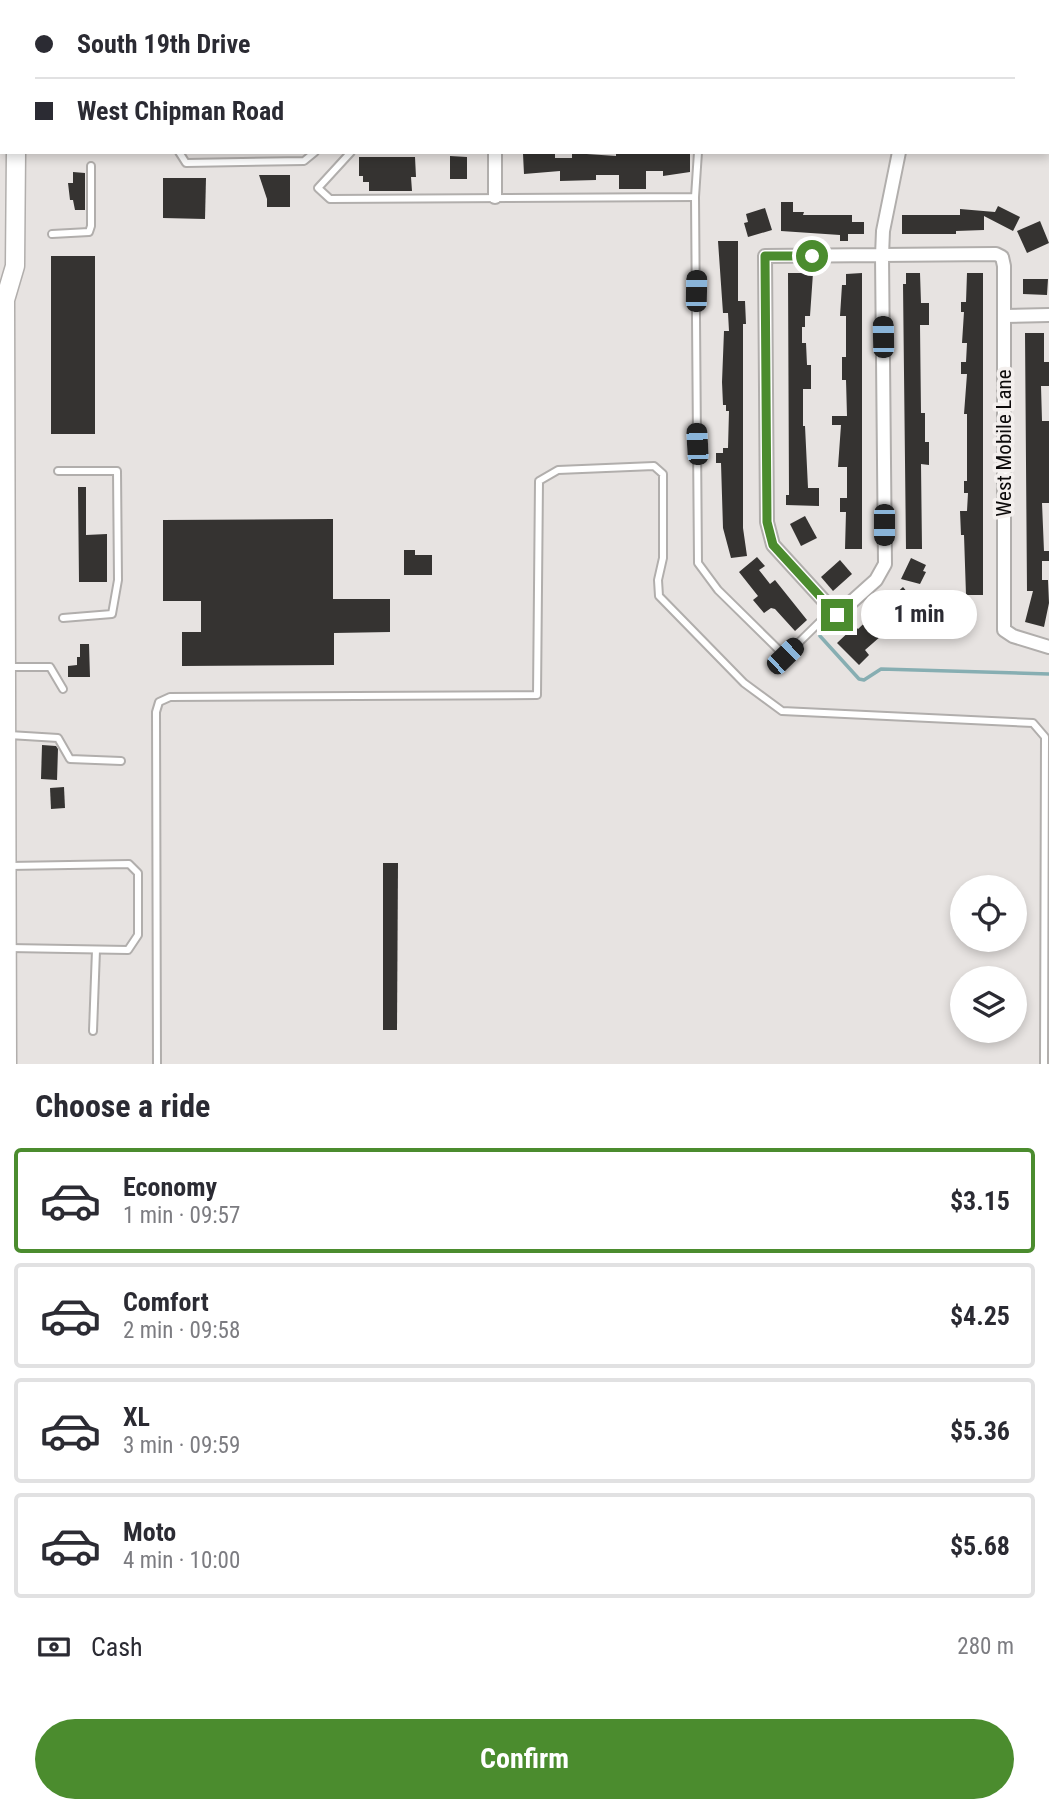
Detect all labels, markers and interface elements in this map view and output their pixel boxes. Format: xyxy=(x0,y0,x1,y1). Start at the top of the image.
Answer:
text: South 19th Drive xyxy=(77,29,250,59)
text: West Chipman Road xyxy=(77,96,284,126)
route start xyxy=(796,240,828,272)
car xyxy=(686,270,707,312)
car xyxy=(873,316,894,358)
street label: West Mobile Lane xyxy=(992,369,1016,517)
car xyxy=(686,422,709,466)
car xyxy=(874,504,895,546)
callout: 1 min xyxy=(862,590,977,640)
route end xyxy=(821,599,853,631)
text: 1 min xyxy=(893,601,945,628)
car xyxy=(763,634,808,678)
map controls xyxy=(950,875,1027,1043)
button: locate xyxy=(950,875,1027,952)
button: layers xyxy=(950,966,1027,1043)
text: Choose a ride xyxy=(35,1087,210,1125)
icon: car xyxy=(39,1169,102,1232)
text: Economy xyxy=(123,1172,217,1202)
text: $3.15 xyxy=(950,1186,1010,1216)
text: 1 min · 09:57 xyxy=(123,1202,240,1229)
icon: car xyxy=(39,1284,102,1347)
text: Comfort xyxy=(123,1287,209,1317)
text: $4.25 xyxy=(950,1301,1010,1331)
text: 2 min · 09:58 xyxy=(123,1317,240,1344)
icon: car xyxy=(39,1399,102,1462)
text: XL xyxy=(123,1402,150,1432)
text: $5.36 xyxy=(950,1416,1010,1446)
text: 3 min · 09:59 xyxy=(123,1432,240,1459)
icon: car xyxy=(39,1514,102,1577)
text: Moto xyxy=(123,1517,176,1547)
text: $5.68 xyxy=(950,1531,1010,1561)
text: 4 min · 10:00 xyxy=(123,1547,240,1574)
icon: cash xyxy=(35,1628,73,1666)
text: Cash xyxy=(91,1632,143,1662)
text: 280 m xyxy=(957,1633,1014,1660)
button: Confirm xyxy=(35,1719,1014,1799)

